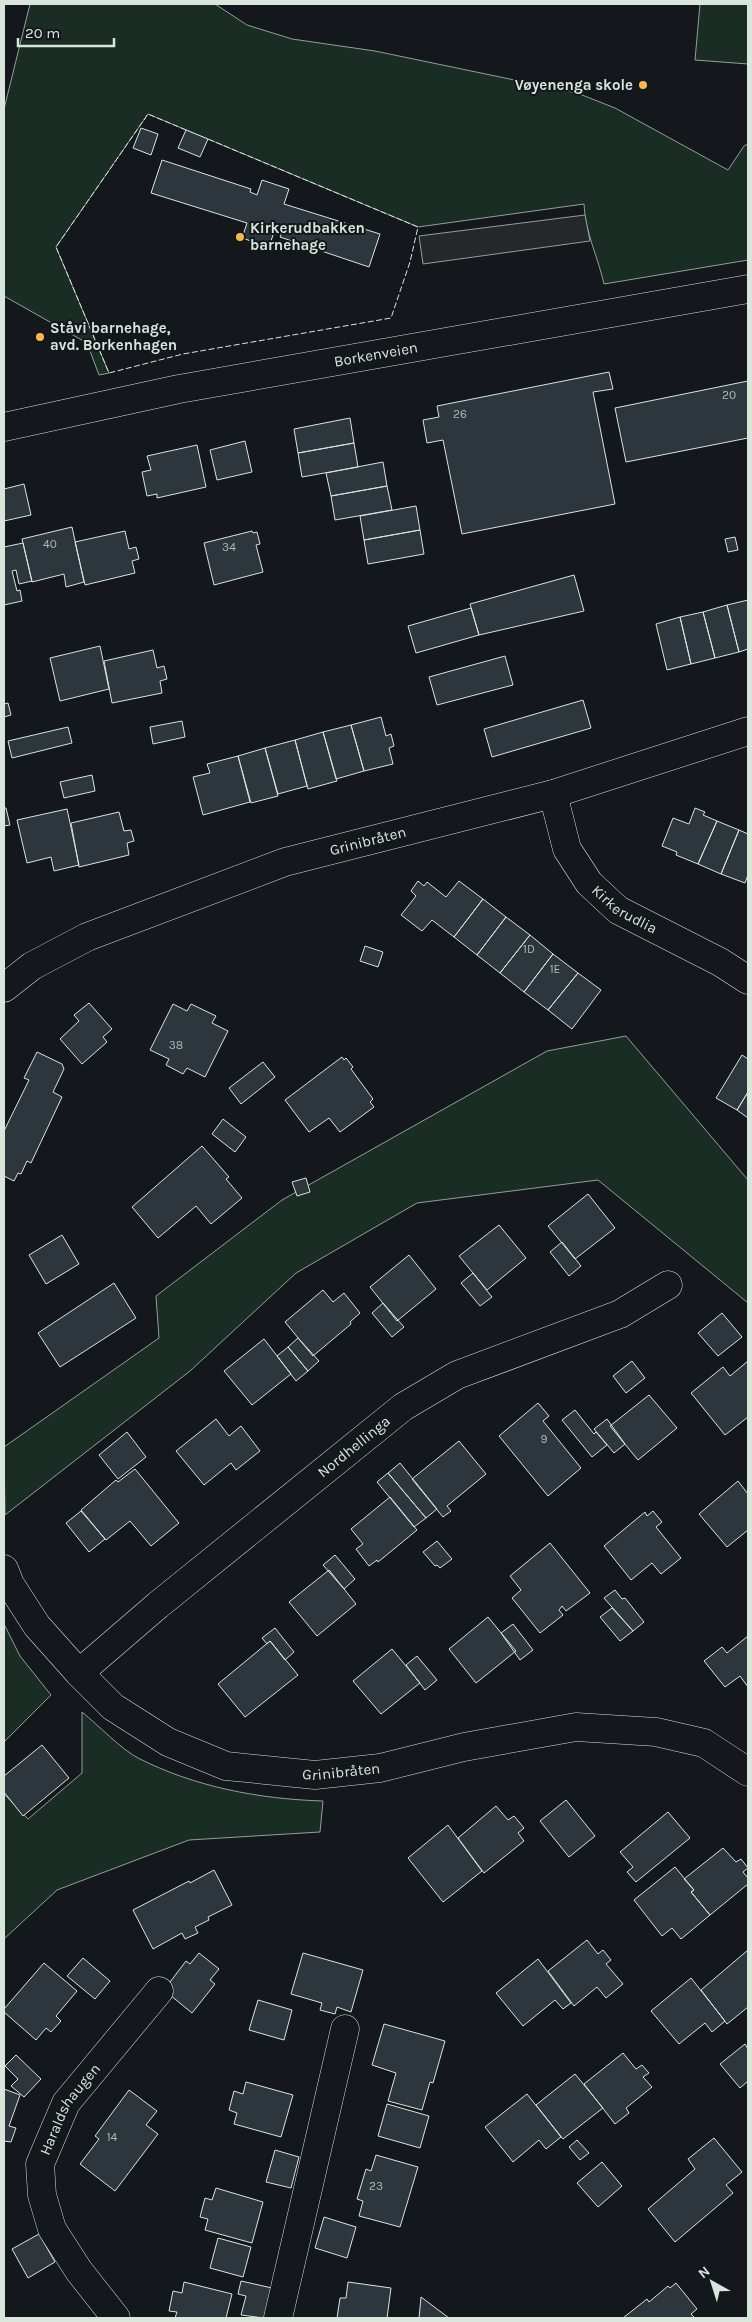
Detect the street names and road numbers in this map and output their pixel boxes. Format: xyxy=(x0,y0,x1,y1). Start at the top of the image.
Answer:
street label: Borkenveien xyxy=(333,338,419,371)
street label: Grinibråten xyxy=(328,823,408,859)
street label: Kirkerudlia xyxy=(588,881,660,938)
street label: Nordhellinga xyxy=(314,1412,394,1481)
street label: Grinibråten xyxy=(301,1759,381,1784)
street label: Haraldshaugen xyxy=(36,2060,104,2158)

